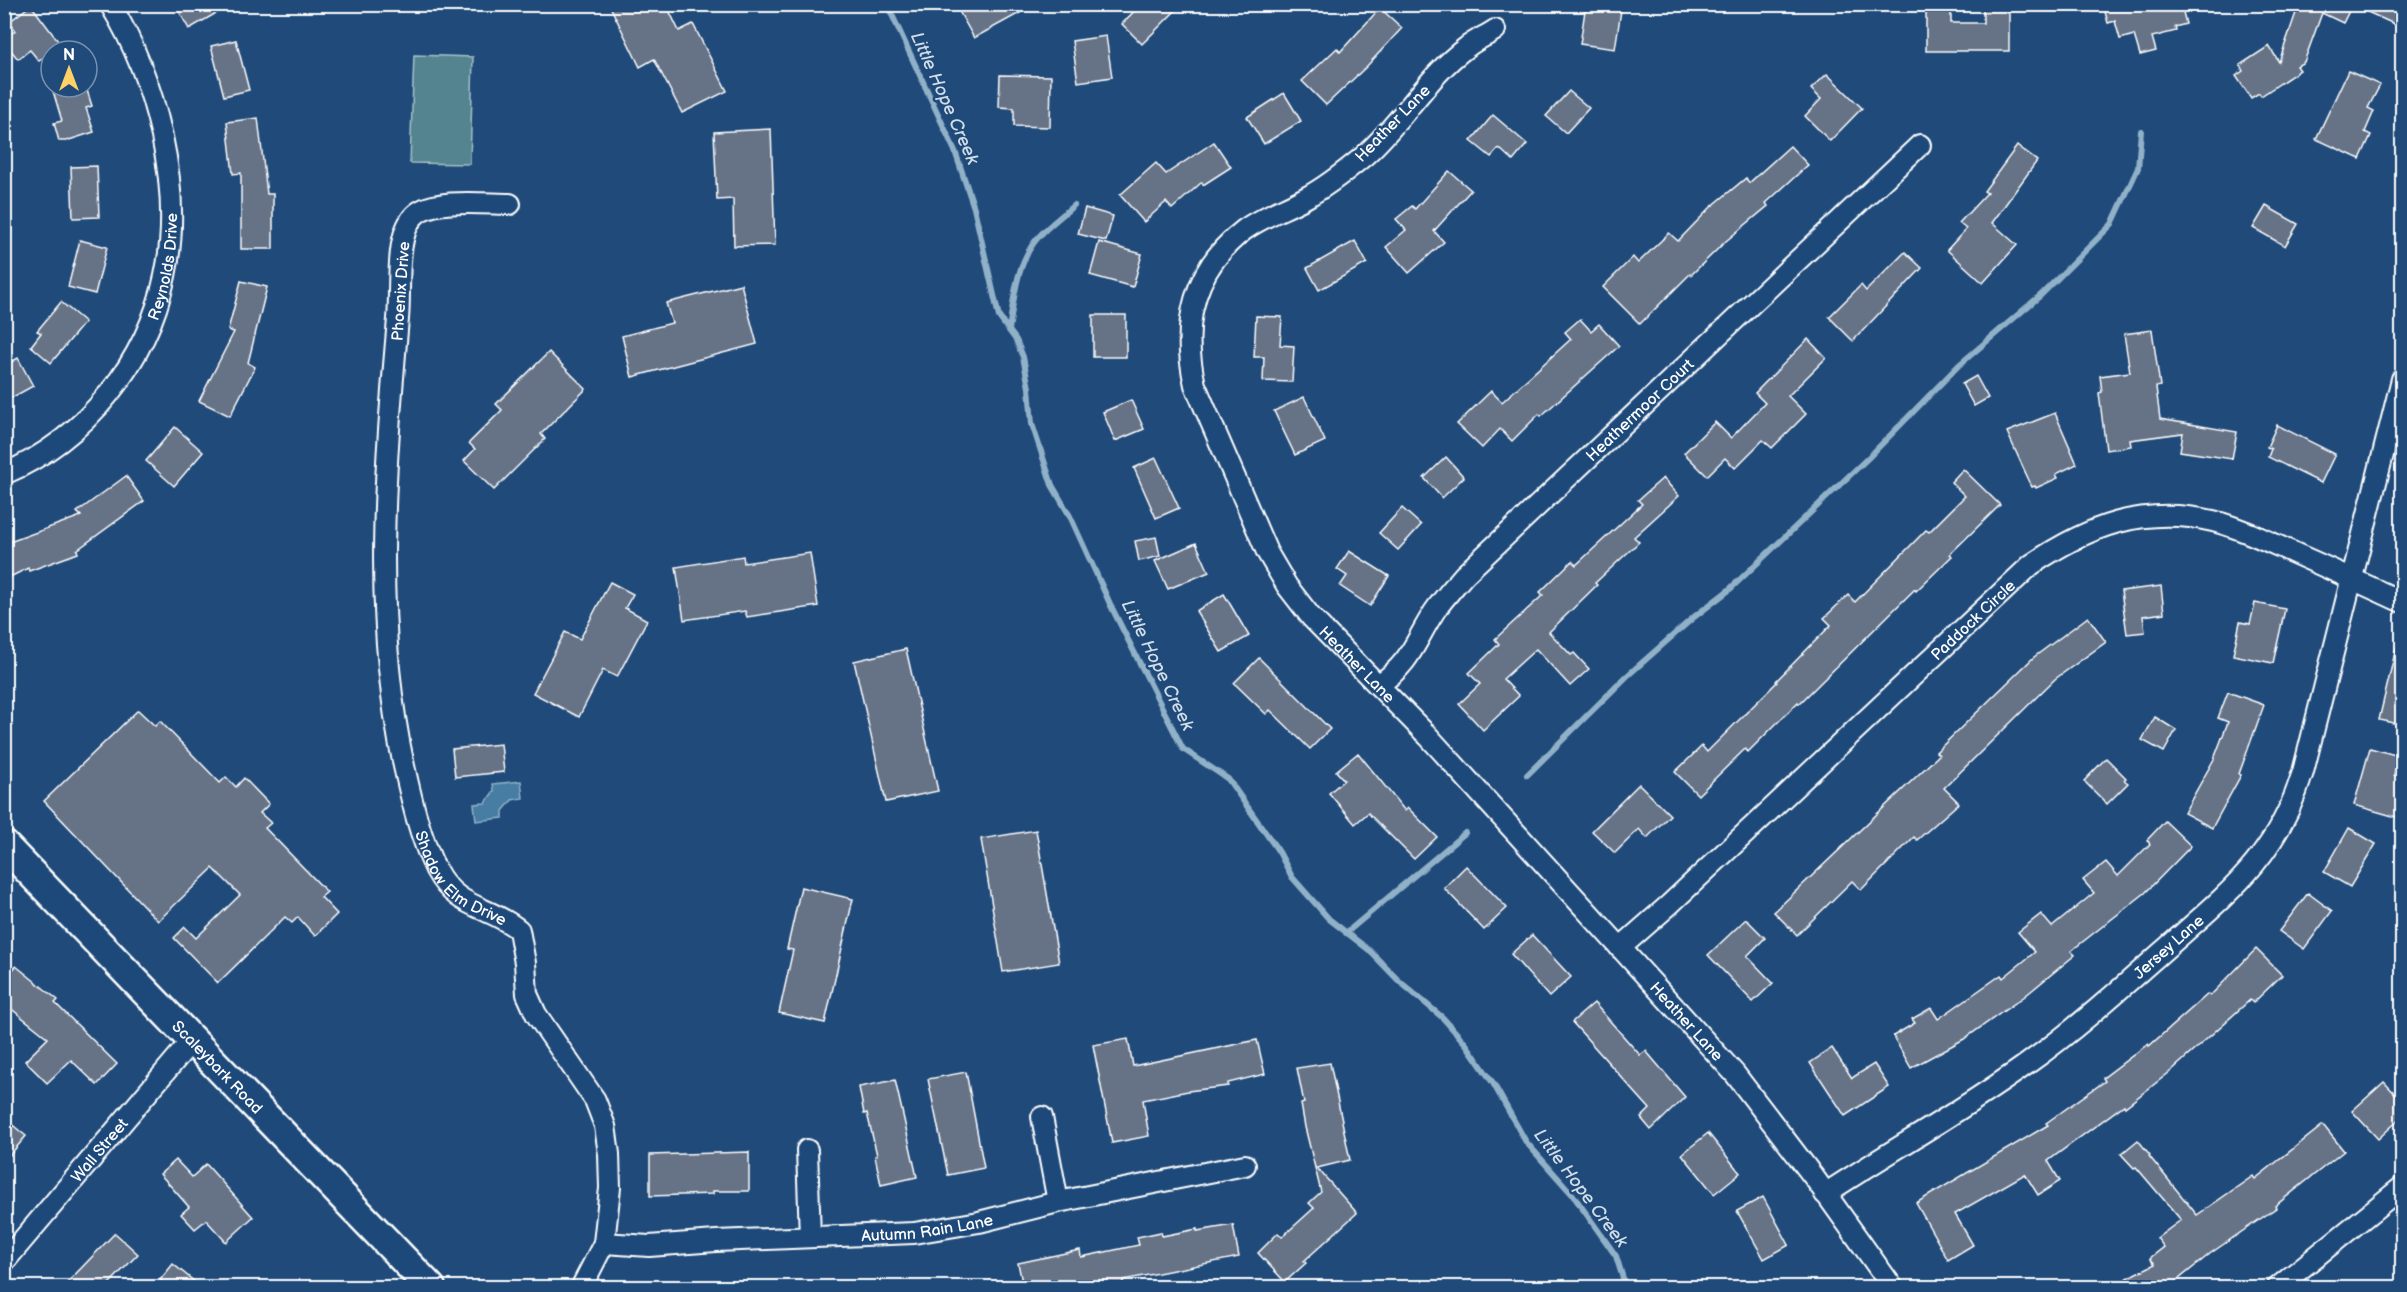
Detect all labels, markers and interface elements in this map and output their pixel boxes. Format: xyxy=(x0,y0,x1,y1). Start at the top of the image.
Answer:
water label: Little Hope Creek xyxy=(906,29,984,169)
north arrow xyxy=(39,39,99,99)
text: N xyxy=(63,46,75,65)
street label: Heather Lane xyxy=(1352,81,1435,167)
street label: Reynolds Drive xyxy=(145,213,182,323)
street label: Phoenix Drive xyxy=(389,240,414,341)
street label: Heathermoor Court xyxy=(1583,355,1698,466)
street label: Paddock Circle xyxy=(1928,576,2020,665)
water label: Little Hope Creek xyxy=(1117,596,1199,735)
street label: Heather Lane xyxy=(1314,623,1398,708)
street label: Shadow Elm Drive xyxy=(410,829,510,931)
street label: Jersey Lane xyxy=(2130,911,2209,984)
street label: Heather Lane xyxy=(1645,979,1727,1066)
street label: Scaleybark Road xyxy=(167,1017,266,1118)
street label: Wall Street xyxy=(68,1115,133,1187)
water label: Little Hope Creek xyxy=(1529,1125,1633,1253)
street label: Autumn Rain Lane xyxy=(861,1211,996,1246)

